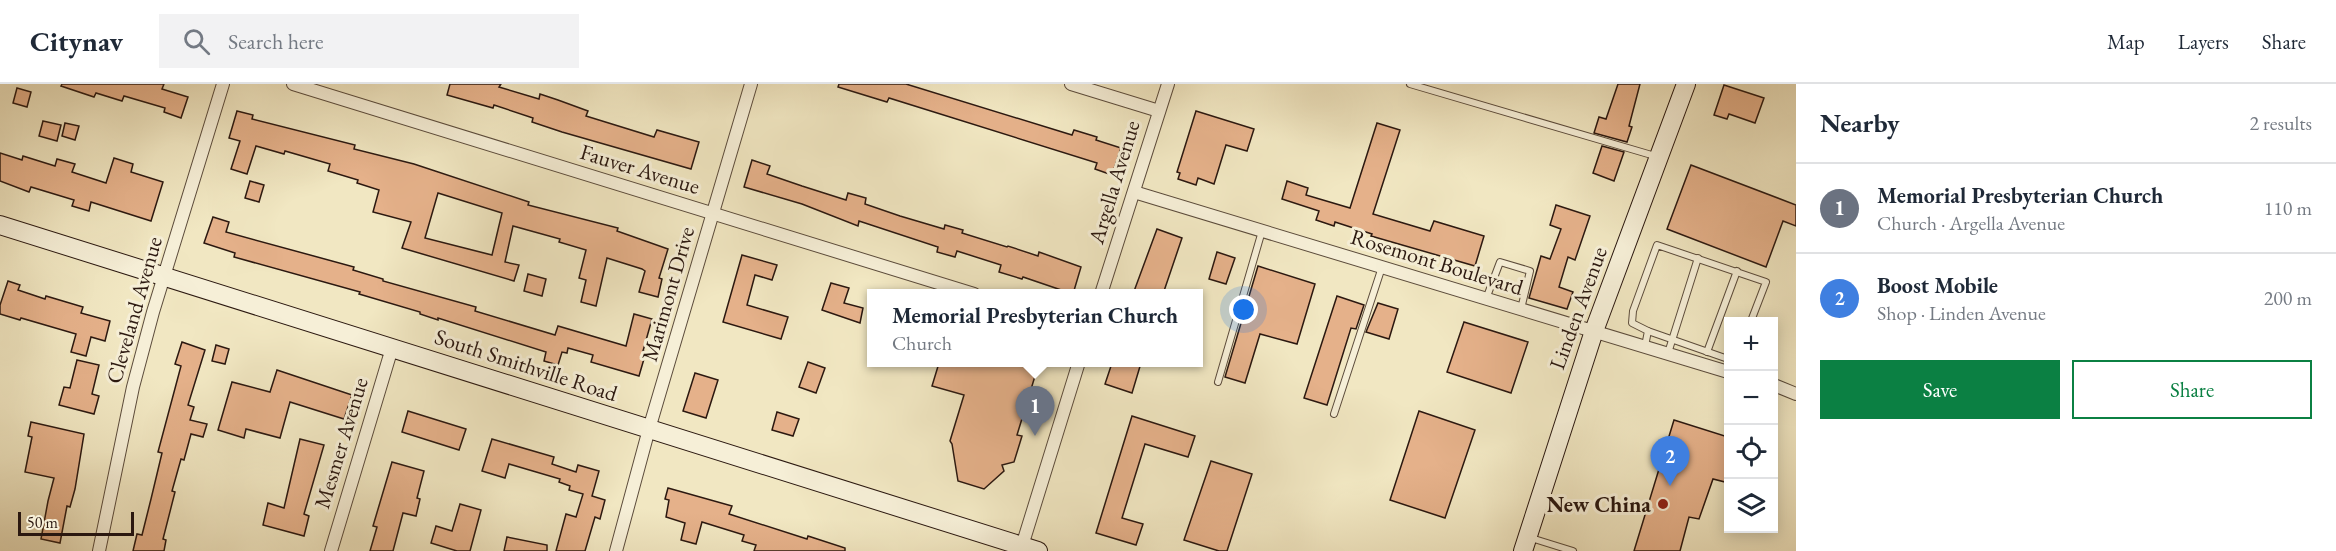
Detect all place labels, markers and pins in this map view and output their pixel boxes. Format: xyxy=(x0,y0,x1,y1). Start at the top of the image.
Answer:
pin: 1 xyxy=(1016,386,1054,436)
pin: 2 xyxy=(1650,436,1690,486)
place label: New China xyxy=(1547,490,1651,519)
marker: New China xyxy=(1656,497,1670,511)

